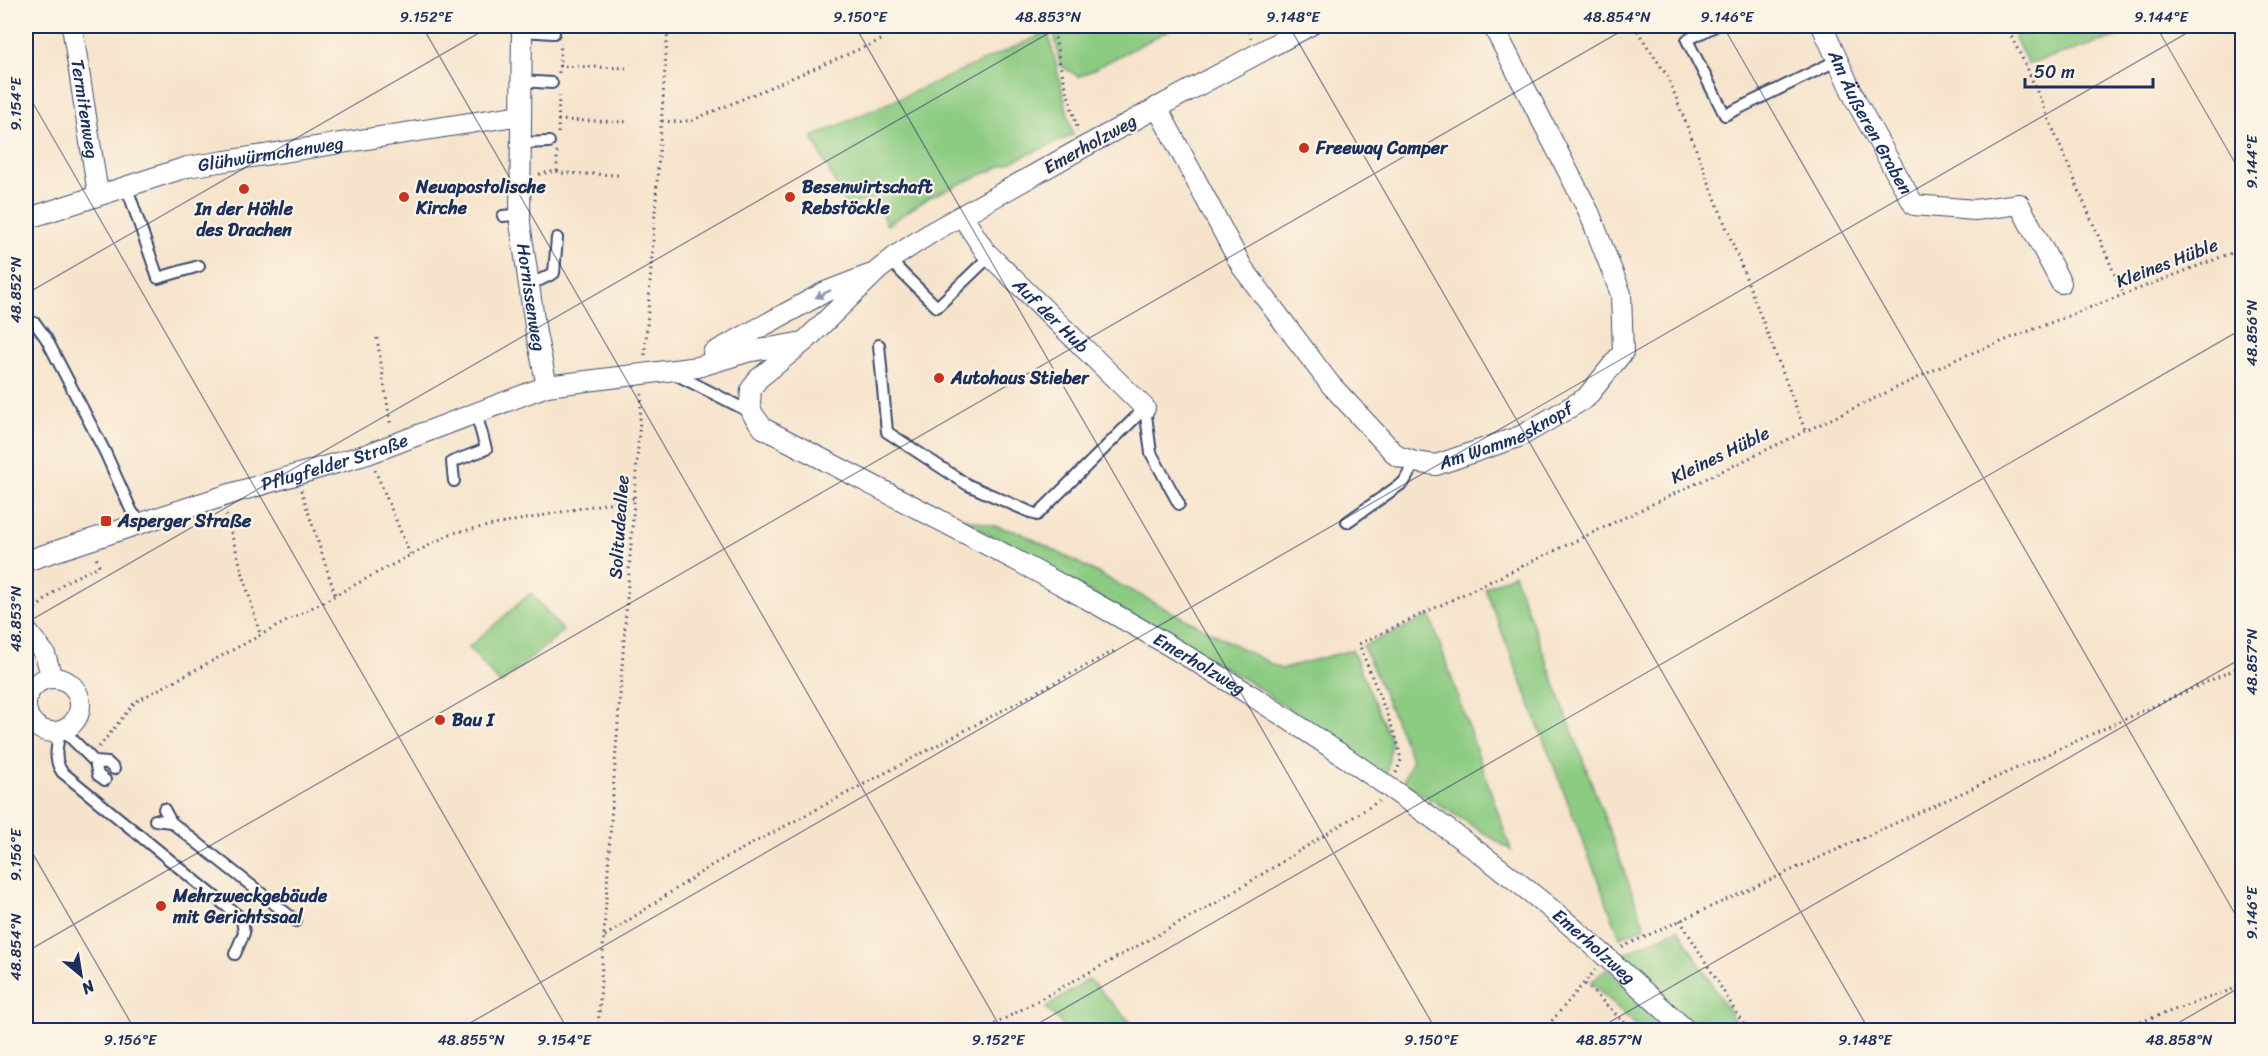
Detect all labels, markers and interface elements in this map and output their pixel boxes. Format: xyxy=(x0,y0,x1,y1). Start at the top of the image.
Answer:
text: 9.152°E xyxy=(400,4,454,30)
text: 9.150°E xyxy=(833,4,888,30)
text: 48.853°N xyxy=(1015,4,1082,30)
text: 9.148°E xyxy=(1266,4,1321,30)
text: 48.854°N xyxy=(1583,4,1651,30)
text: 9.146°E xyxy=(1701,4,1755,30)
text: 9.144°E xyxy=(2134,4,2190,30)
street label: Am Äußeren Graben xyxy=(1819,44,1922,201)
scale bar xyxy=(2025,51,2152,89)
text: 50 m xyxy=(2034,56,2075,88)
street label: Termitenweg xyxy=(61,57,108,161)
text: 9.154°E xyxy=(3,76,29,131)
street label: Emerholzweg xyxy=(1037,105,1143,183)
street label: Glühwürmchenweg xyxy=(196,127,346,181)
place label: Freeway Camper xyxy=(1315,132,1449,164)
text: 9.144°E xyxy=(2239,133,2265,189)
marker: Freeway Camper xyxy=(1297,141,1311,155)
place label: Neuapostolische Kirche xyxy=(415,171,547,224)
place label: Besenwirtschaft Rebstöckle xyxy=(801,171,933,224)
marker: In der Höhle des Drachen xyxy=(237,182,251,196)
marker: Neuapostolische Kirche xyxy=(397,190,411,204)
marker: Besenwirtschaft Rebstöckle xyxy=(783,190,797,204)
place label: In der Höhle des Drachen xyxy=(194,193,294,246)
street label: Kleines Hüble xyxy=(2111,229,2223,297)
street label: Hornissenweg xyxy=(507,241,555,354)
text: 48.852°N xyxy=(3,256,29,323)
street label: Auf der Hub xyxy=(1004,269,1097,361)
one-way arrow xyxy=(814,289,831,299)
text: 48.856°N xyxy=(2239,299,2265,366)
place label: Autohaus Stieber xyxy=(950,362,1090,394)
marker: Autohaus Stieber xyxy=(932,371,946,385)
street label: Am Wammesknopf xyxy=(1434,392,1581,479)
street label: Kleines Hüble xyxy=(1665,417,1775,493)
street label: Pflugfelder Straße xyxy=(257,424,413,500)
street label: Solitudeallee xyxy=(599,474,639,580)
place label: Asperger Straße xyxy=(117,505,252,537)
marker: Asperger Straße xyxy=(99,514,113,528)
text: 48.853°N xyxy=(3,585,29,652)
street label: Emerholzweg xyxy=(1147,623,1252,704)
text: 48.857°N xyxy=(2239,628,2265,695)
place label: Bau I xyxy=(452,704,496,736)
marker: Bau I xyxy=(433,713,447,727)
text: 9.156°E xyxy=(3,827,29,881)
place label: Mehrzweckgebäude mit Gerichtssaal xyxy=(172,880,328,933)
text: 9.146°E xyxy=(2239,885,2265,939)
marker: Mehrzweckgebäude mit Gerichtssaal xyxy=(154,899,168,913)
street label: Emerholzweg xyxy=(1545,900,1643,992)
text: 48.854°N xyxy=(3,913,29,981)
north arrow xyxy=(51,945,111,1005)
text: N xyxy=(75,972,101,1003)
text: 9.156°E xyxy=(104,1027,158,1053)
text: 48.855°N xyxy=(437,1027,505,1053)
text: 9.154°E xyxy=(537,1027,592,1053)
text: 9.152°E xyxy=(972,1027,1026,1053)
text: 9.150°E xyxy=(1404,1027,1459,1053)
text: 48.857°N xyxy=(1576,1027,1643,1053)
text: 9.148°E xyxy=(1838,1027,1893,1053)
text: 48.858°N xyxy=(2145,1027,2213,1053)

